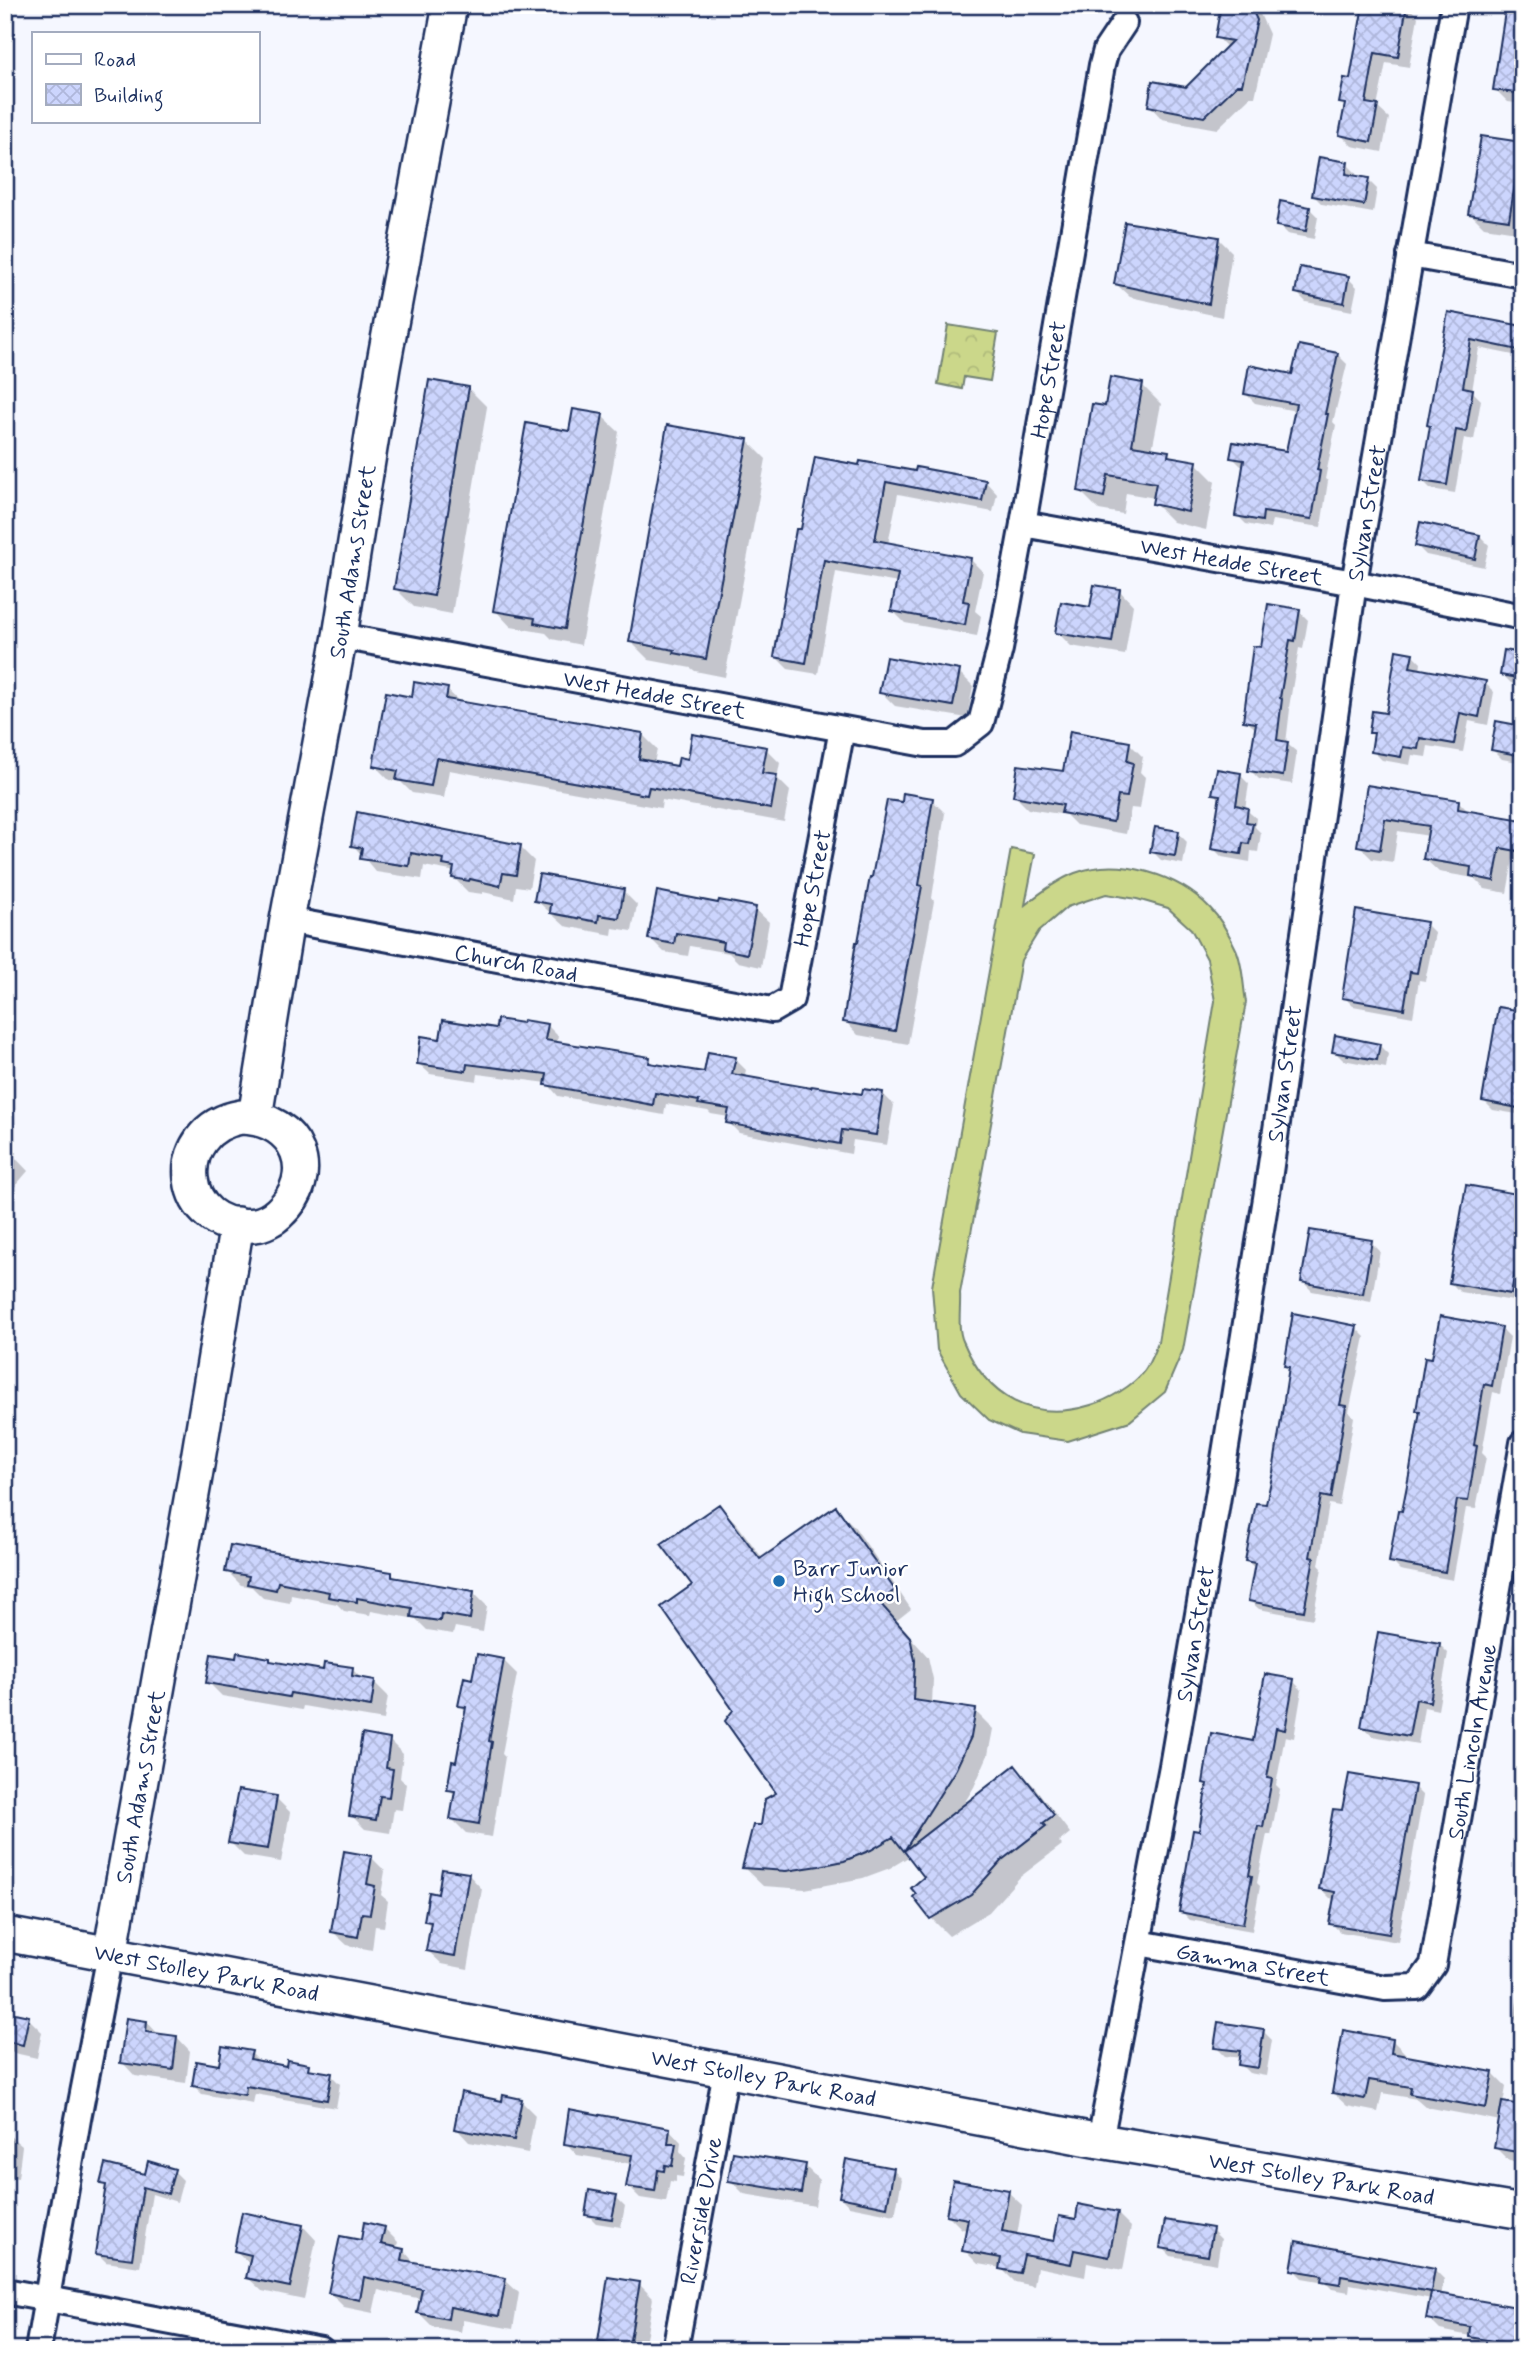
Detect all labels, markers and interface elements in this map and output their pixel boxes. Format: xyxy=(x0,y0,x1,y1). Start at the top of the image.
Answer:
legend xyxy=(32,32,259,122)
text: Road xyxy=(94,46,136,74)
text: Building xyxy=(94,82,164,112)
street label: Hope Street xyxy=(1025,319,1075,441)
street label: Sylvan Street xyxy=(1342,443,1395,584)
street label: South Adams Street xyxy=(323,462,384,661)
street label: West Hedde Street xyxy=(1137,532,1326,594)
street label: West Hedde Street xyxy=(560,664,749,728)
street label: Hope Street xyxy=(788,827,840,950)
street label: Church Road xyxy=(451,938,580,991)
street label: Sylvan Street xyxy=(1261,1004,1311,1144)
place label: Barr Junior High School xyxy=(793,1555,908,1613)
street label: Sylvan Street xyxy=(1170,1564,1223,1705)
marker: Barr Junior High School xyxy=(771,1573,787,1589)
street label: South Lincoln Avenue xyxy=(1442,1642,1505,1842)
street label: South Adams Street xyxy=(110,1687,174,1886)
street label: Gamma Street xyxy=(1173,1937,1333,1995)
street label: West Stolley Park Road xyxy=(91,1938,321,2010)
street label: West Stolley Park Road xyxy=(648,2043,878,2115)
street label: Riverside Drive xyxy=(674,2134,731,2287)
street label: West Stolley Park Road xyxy=(1206,2146,1436,2214)

